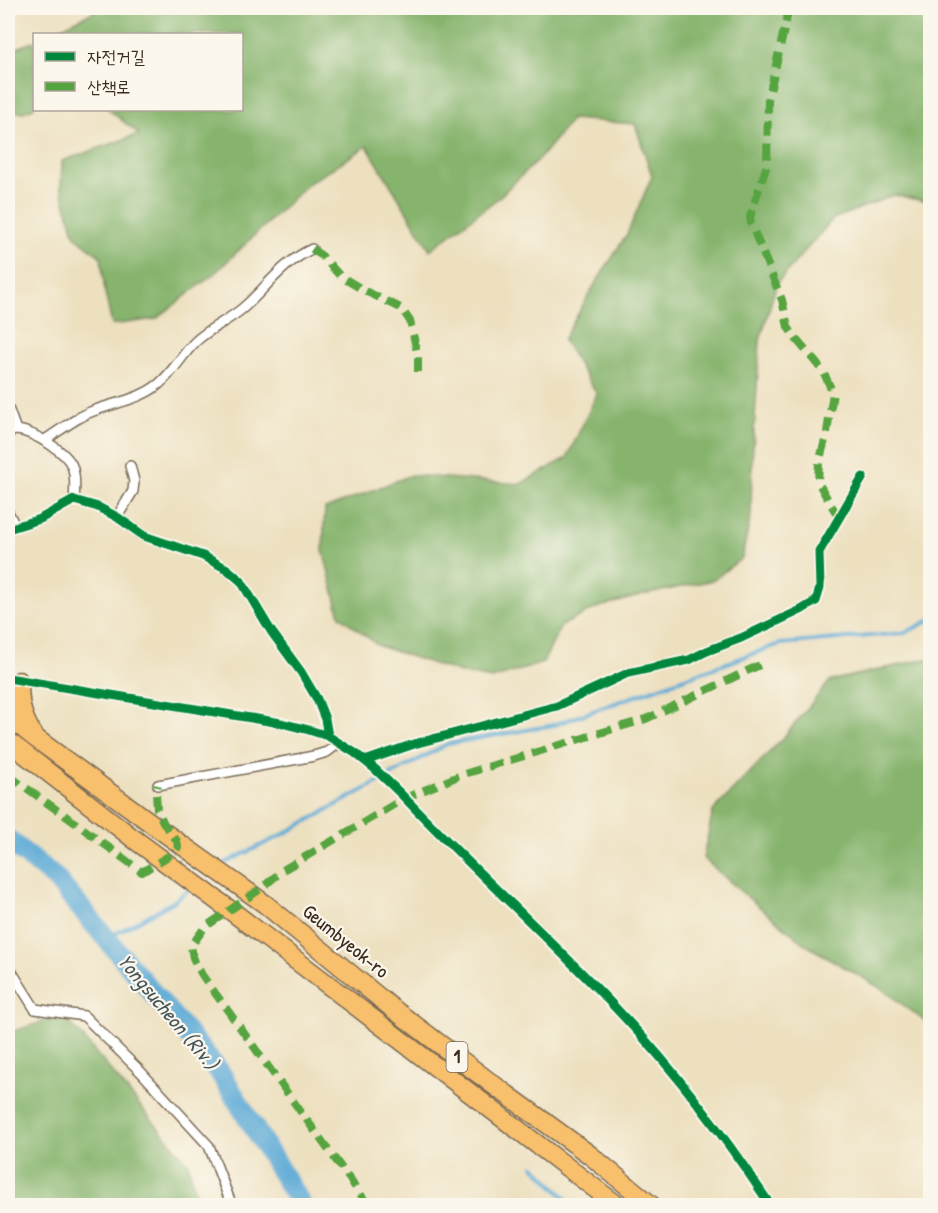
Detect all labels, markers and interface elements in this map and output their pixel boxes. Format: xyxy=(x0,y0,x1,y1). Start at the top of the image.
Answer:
legend xyxy=(33,33,243,111)
text: 자전거길 xyxy=(87,44,145,69)
text: 산책로 xyxy=(87,74,130,99)
street label: Geumbyeok-ro xyxy=(297,897,395,984)
water label: Yongsucheon (Riv.) xyxy=(111,948,226,1077)
road number: 1 xyxy=(446,1042,468,1072)

